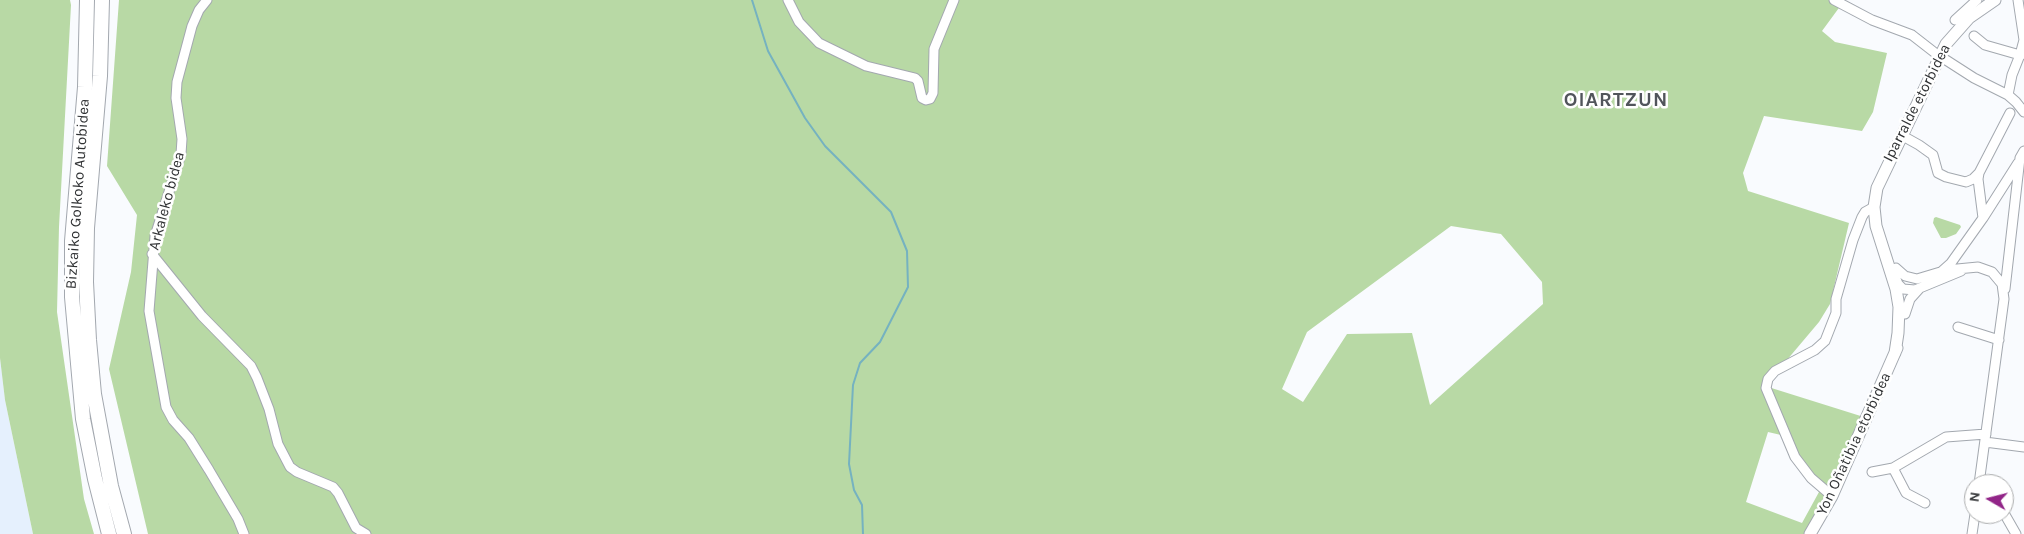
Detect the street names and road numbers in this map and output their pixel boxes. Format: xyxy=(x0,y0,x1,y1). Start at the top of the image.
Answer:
street label: Iparralde etorbidea xyxy=(1880,41,1954,165)
street label: Bizkaiko Golkoko Autobidea xyxy=(62,98,94,290)
street label: Arkaleko bidea xyxy=(145,150,189,252)
street label: Yon Oñatibia etorbidea xyxy=(1813,370,1895,518)

